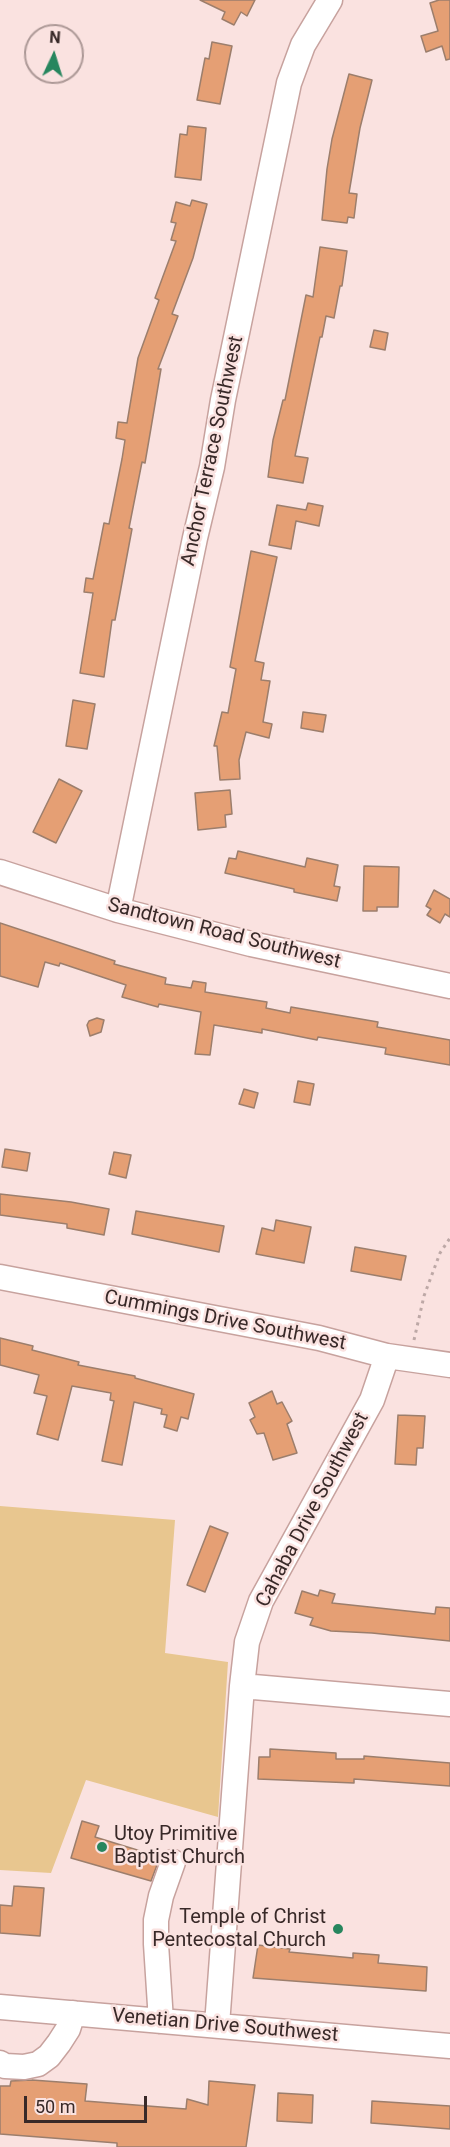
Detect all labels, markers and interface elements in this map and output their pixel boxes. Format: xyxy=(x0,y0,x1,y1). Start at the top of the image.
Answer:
north arrow xyxy=(24,24,84,84)
text: N xyxy=(49,28,61,47)
street label: Anchor Terrace Southwest xyxy=(177,334,249,568)
street label: Sandtown Road Southwest xyxy=(105,893,343,975)
street label: Cummings Drive Southwest xyxy=(102,1286,348,1356)
street label: Cahaba Drive Southwest xyxy=(251,1409,375,1611)
place label: Utoy Primitive Baptist Church xyxy=(114,1823,245,1870)
marker: Utoy Primitive Baptist Church xyxy=(95,1840,109,1854)
place label: Temple of Christ Pentecostal Church xyxy=(152,1906,326,1953)
marker: Temple of Christ Pentecostal Church xyxy=(331,1922,345,1936)
street label: Venetian Drive Southwest xyxy=(111,2004,339,2048)
scale bar xyxy=(27,2084,150,2122)
text: 50 m xyxy=(35,2096,75,2117)

